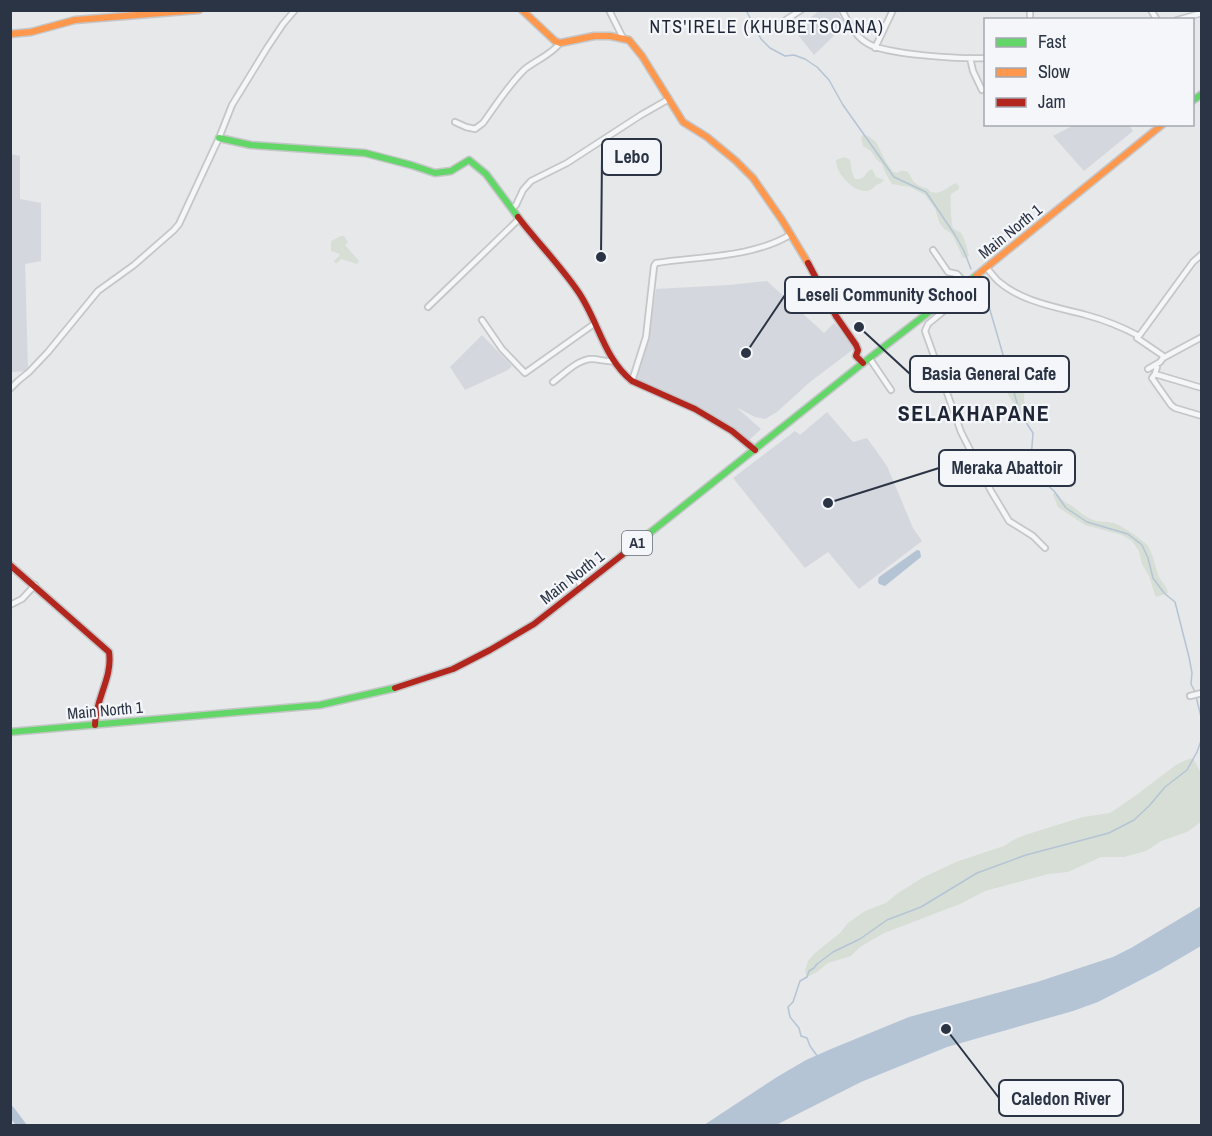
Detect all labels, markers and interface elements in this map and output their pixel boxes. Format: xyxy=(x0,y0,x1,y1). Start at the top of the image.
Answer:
district label: NTS'IRELE (KHUBETSOANA) xyxy=(650,14,884,39)
legend xyxy=(984,18,1194,126)
text: Fast xyxy=(1038,29,1066,54)
text: Slow xyxy=(1038,59,1070,84)
text: Jam xyxy=(1038,89,1066,114)
callout: Lebo xyxy=(602,139,661,175)
text: Lebo xyxy=(614,144,650,169)
street label: Main North 1 xyxy=(974,198,1047,263)
callout: Leseli Community School xyxy=(785,277,989,313)
text: Leseli Community School xyxy=(797,282,977,307)
callout: Basia General Cafe xyxy=(910,356,1069,392)
text: Basia General Cafe xyxy=(922,361,1056,386)
district label: SELAKHAPANE xyxy=(898,398,1050,428)
callout: Meraka Abattoir xyxy=(939,450,1075,486)
text: Meraka Abattoir xyxy=(951,455,1063,480)
road number: A1 xyxy=(622,531,652,555)
street label: Main North 1 xyxy=(535,545,609,609)
street label: Main North 1 xyxy=(66,696,144,724)
callout: Caledon River xyxy=(999,1080,1123,1116)
text: Caledon River xyxy=(1011,1086,1111,1111)

